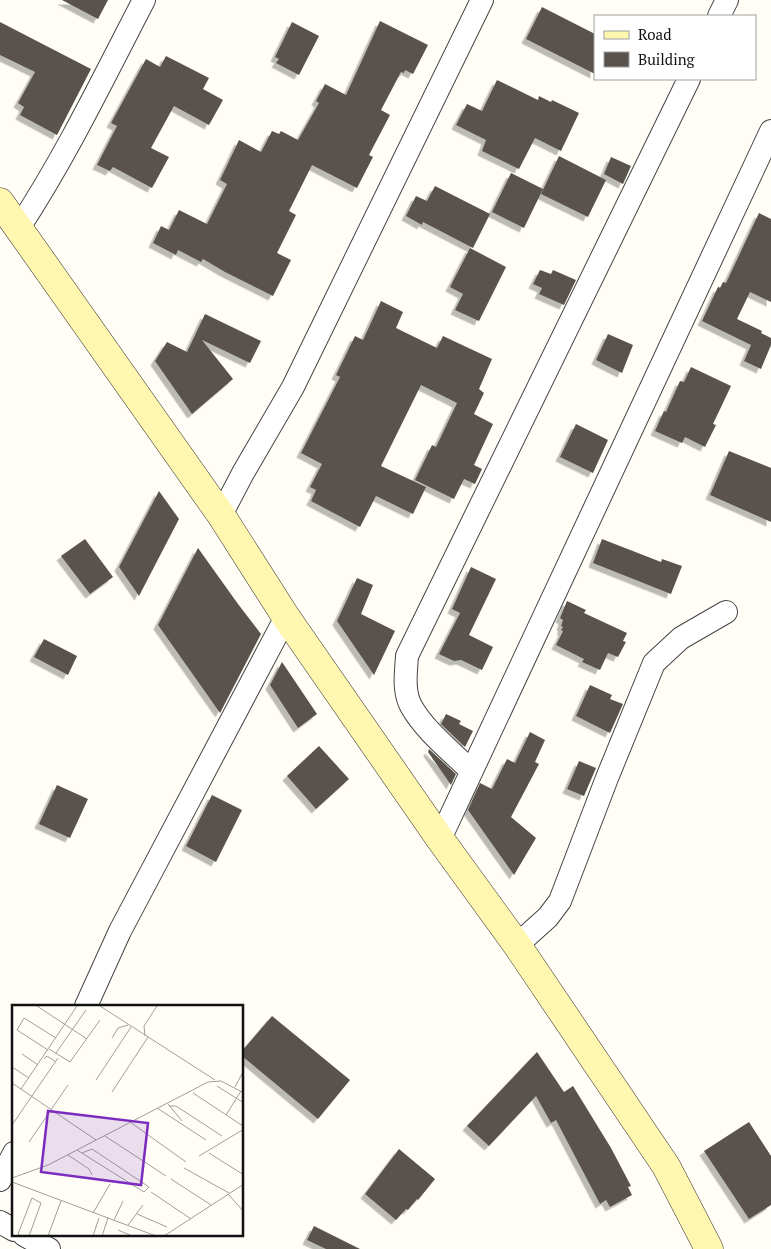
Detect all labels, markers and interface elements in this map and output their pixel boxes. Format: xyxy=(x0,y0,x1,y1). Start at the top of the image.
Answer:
legend xyxy=(594,15,756,80)
text: Road xyxy=(638,24,671,44)
text: Building xyxy=(638,49,696,69)
inset map xyxy=(12,1005,244,1236)

